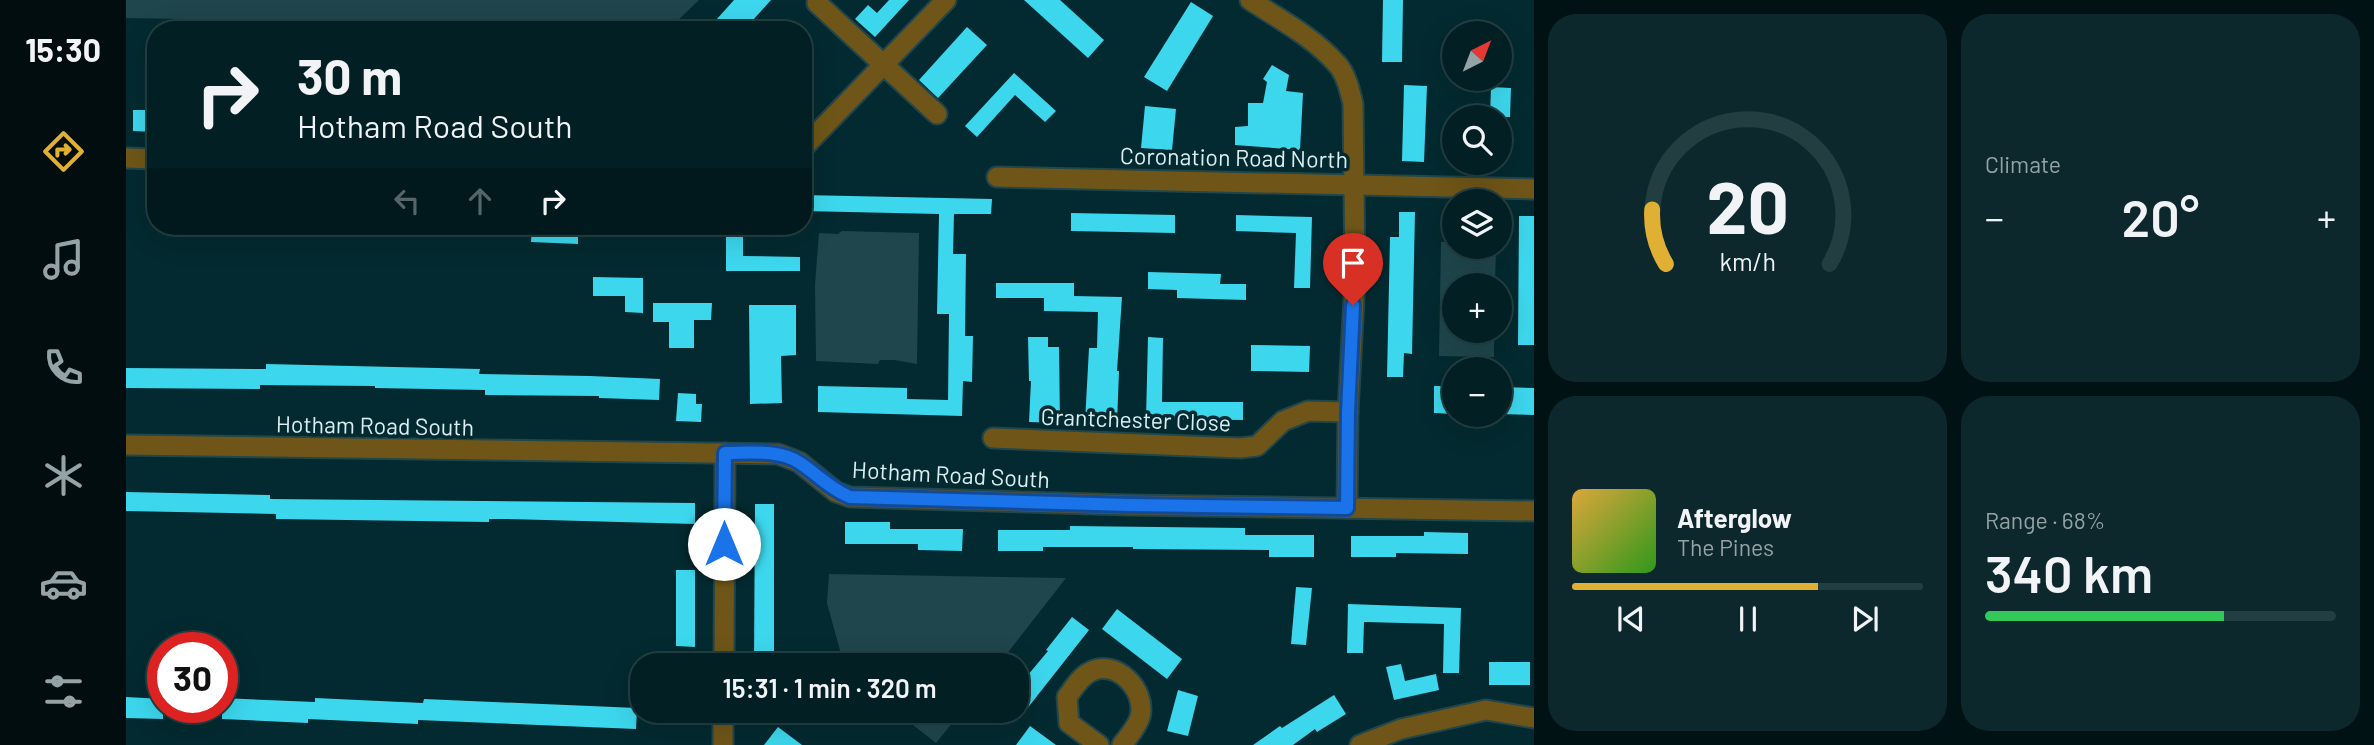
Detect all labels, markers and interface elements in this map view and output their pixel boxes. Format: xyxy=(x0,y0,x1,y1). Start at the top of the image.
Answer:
north arrow xyxy=(1442,21,1512,91)
map controls xyxy=(1442,21,1512,427)
text: 15:30 xyxy=(25,30,101,68)
text: 30 m xyxy=(297,46,402,105)
icon: right xyxy=(182,49,273,140)
button: search xyxy=(1442,105,1512,175)
text: Hotham Road South xyxy=(297,106,573,144)
icon: directions xyxy=(39,127,88,176)
street label: Coronation Road North xyxy=(1120,141,1348,173)
text: Climate xyxy=(1985,150,2061,178)
text: 20 xyxy=(1706,161,1789,249)
icon: left xyxy=(388,182,426,220)
icon: ahead xyxy=(461,182,499,220)
icon: right xyxy=(534,182,572,220)
text: 20° xyxy=(2122,185,2199,247)
button: layers xyxy=(1442,189,1512,259)
text: − xyxy=(1985,194,2004,240)
text: + xyxy=(2317,194,2336,240)
pin xyxy=(1323,233,1383,305)
icon: music xyxy=(39,235,88,284)
icon: arrive xyxy=(1334,244,1372,282)
text: km/h xyxy=(1719,246,1776,276)
button: + xyxy=(1442,273,1512,343)
icon: phone xyxy=(39,343,88,392)
button: − xyxy=(1442,357,1512,427)
street label: Grantchester Close xyxy=(1040,402,1232,436)
street label: Hotham Road South xyxy=(276,409,474,441)
icon: climate xyxy=(39,451,88,500)
street label: Hotham Road South xyxy=(851,455,1051,493)
text: Afterglow xyxy=(1677,502,1792,533)
text: Range · 68% xyxy=(1985,506,2105,534)
position arrow xyxy=(687,507,761,581)
text: The Pines xyxy=(1677,533,1774,561)
text: 340 km xyxy=(1985,541,2153,603)
icon: car xyxy=(39,559,88,608)
icon: previous xyxy=(1612,600,1650,638)
icon: pause xyxy=(1729,600,1767,638)
icon: next xyxy=(1846,600,1884,638)
speed limit sign: 30 xyxy=(147,632,238,723)
icon: filters xyxy=(39,667,88,716)
text: 15:31 · 1 min · 320 m xyxy=(723,672,936,703)

